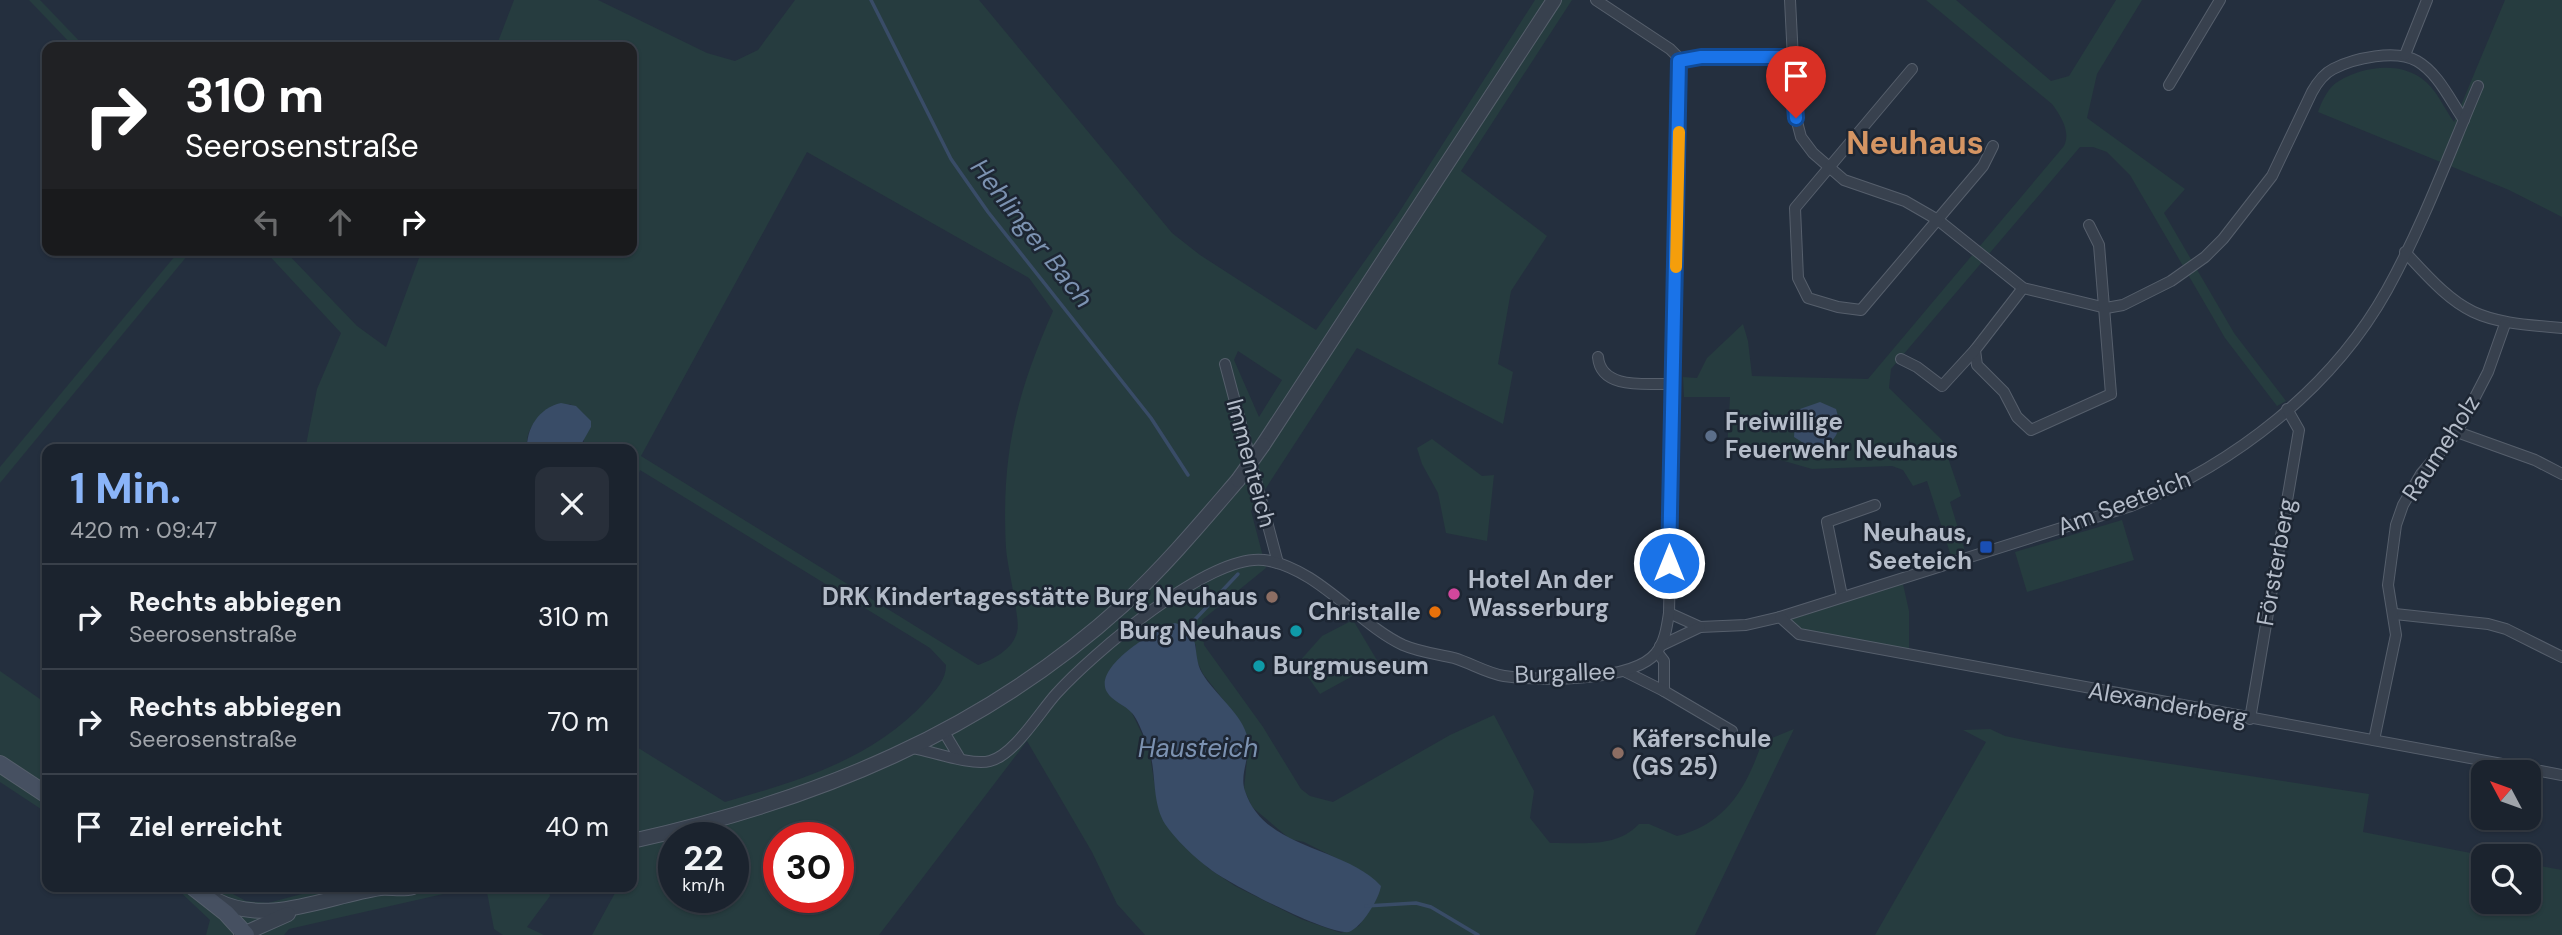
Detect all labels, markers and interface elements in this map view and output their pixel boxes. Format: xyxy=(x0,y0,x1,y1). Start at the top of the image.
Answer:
pin xyxy=(1766,46,1826,118)
icon: arrive xyxy=(1777,57,1815,95)
text: 310 m xyxy=(185,63,324,127)
icon: right xyxy=(70,70,161,161)
district label: Neuhaus xyxy=(1846,122,1984,164)
text: Seerosenstraße xyxy=(185,125,419,167)
water label: Hehlinger Bach xyxy=(963,152,1101,314)
icon: left xyxy=(248,203,286,241)
icon: ahead xyxy=(321,203,359,241)
icon: right xyxy=(394,203,432,241)
street label: Raumeholz xyxy=(2395,389,2486,507)
street label: Immenteich xyxy=(1219,395,1284,531)
place label: Freiwillige Feuerwehr Neuhaus xyxy=(1725,406,1958,465)
marker: Freiwillige Feuerwehr Neuhaus xyxy=(1703,428,1719,444)
text: 1 Min. xyxy=(70,461,181,516)
street label: Am Seeteich xyxy=(2053,463,2195,542)
button: close xyxy=(535,467,609,541)
street label: Försterberg xyxy=(2249,496,2302,628)
text: 420 m · 09:47 xyxy=(70,515,217,545)
place label: Neuhaus, Seeteich xyxy=(1863,517,1972,576)
position arrow xyxy=(1632,526,1706,600)
marker: Neuhaus, Seeteich xyxy=(1978,539,1994,555)
place label: Hotel An der Wasserburg xyxy=(1468,564,1614,623)
place label: DRK Kindertagesstätte Burg Neuhaus xyxy=(822,581,1258,612)
text: Rechts abbiegen xyxy=(129,585,342,619)
marker: Hotel An der Wasserburg xyxy=(1446,586,1462,602)
marker: DRK Kindertagesstätte Burg Neuhaus xyxy=(1264,589,1280,605)
place label: Christalle xyxy=(1308,596,1421,627)
icon: right xyxy=(70,598,108,636)
text: 310 m xyxy=(538,600,609,634)
marker: Christalle xyxy=(1427,604,1443,620)
place label: Burg Neuhaus xyxy=(1119,615,1282,646)
text: Seerosenstraße xyxy=(129,619,297,649)
marker: Burg Neuhaus xyxy=(1288,623,1304,639)
place label: Burgmuseum xyxy=(1273,650,1429,681)
street label: Burgallee xyxy=(1514,655,1616,690)
marker: Burgmuseum xyxy=(1251,658,1267,674)
street label: Alexanderberg xyxy=(2086,674,2250,733)
text: Rechts abbiegen xyxy=(129,690,342,724)
icon: right xyxy=(70,703,108,741)
text: 70 m xyxy=(548,705,609,739)
place label: Käferschule (GS 25) xyxy=(1632,723,1771,782)
text: Seerosenstraße xyxy=(129,724,297,754)
water label: Hausteich xyxy=(1138,731,1258,765)
marker: Käferschule (GS 25) xyxy=(1610,745,1626,761)
north arrow xyxy=(2471,760,2541,830)
map controls xyxy=(2471,760,2541,914)
icon: arrive xyxy=(70,808,108,846)
text: Ziel erreicht xyxy=(129,810,282,844)
text: 40 m xyxy=(545,810,609,844)
speed limit sign: 30 xyxy=(763,822,854,913)
text: 22 xyxy=(683,835,724,881)
button: search xyxy=(2471,844,2541,914)
text: km/h xyxy=(682,873,725,897)

